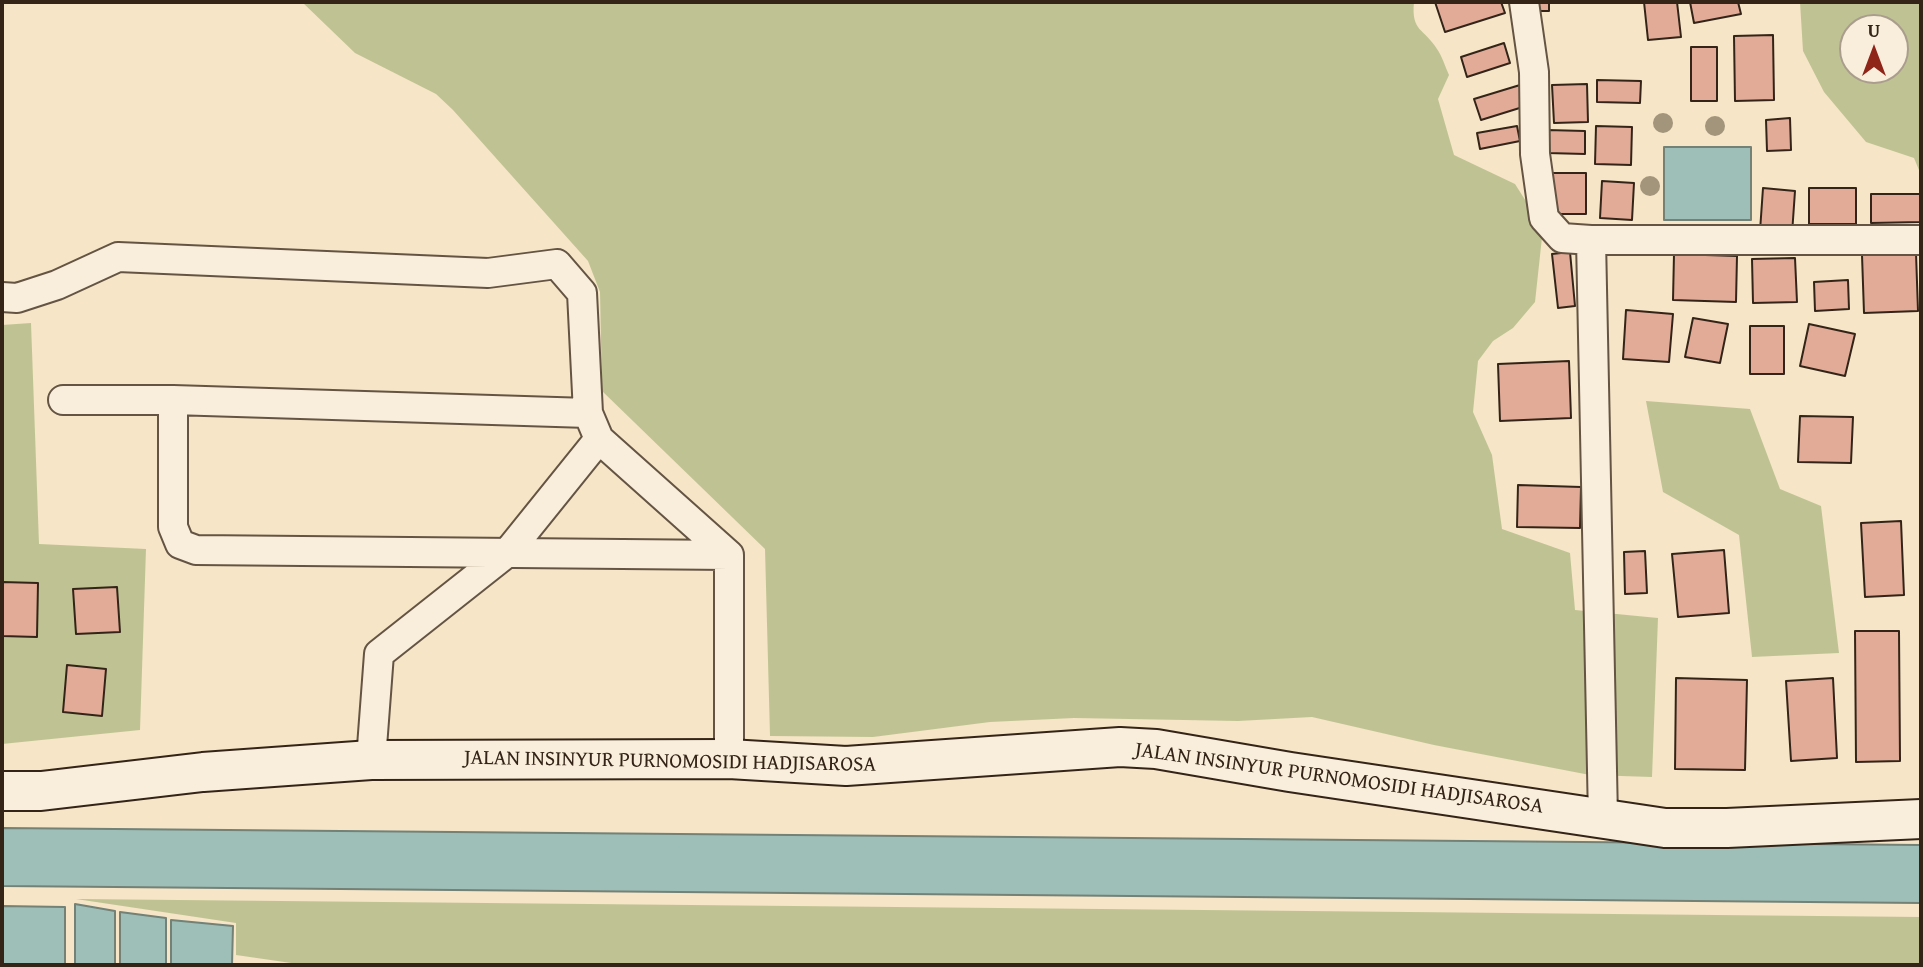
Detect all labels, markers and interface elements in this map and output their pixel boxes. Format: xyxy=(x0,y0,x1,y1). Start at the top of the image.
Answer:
north arrow xyxy=(1839,14,1909,84)
text: U xyxy=(1868,16,1880,44)
street label: JALAN INSINYUR PURNOMOSIDI HADJISAROSA xyxy=(1133,738,1545,820)
street label: JALAN INSINYUR PURNOMOSIDI HADJISAROSA xyxy=(464,746,876,778)

